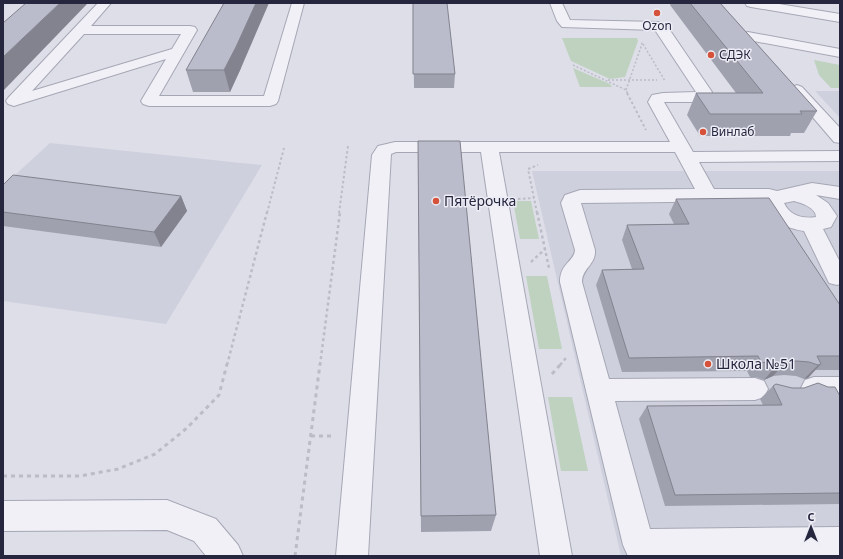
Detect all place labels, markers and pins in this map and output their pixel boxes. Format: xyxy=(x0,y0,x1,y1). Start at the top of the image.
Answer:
marker: Ozon xyxy=(652,8,662,18)
place label: Ozon xyxy=(642,17,672,34)
place label: СДЭК xyxy=(719,46,751,63)
marker: СДЭК xyxy=(706,50,716,60)
place label: Винлаб xyxy=(711,123,755,140)
marker: Винлаб xyxy=(698,127,708,137)
place label: Пятёрочка xyxy=(444,191,516,210)
marker: Пятёрочка xyxy=(431,196,441,206)
place label: Школа №51 xyxy=(716,354,796,373)
marker: Школа №51 xyxy=(703,359,713,369)

